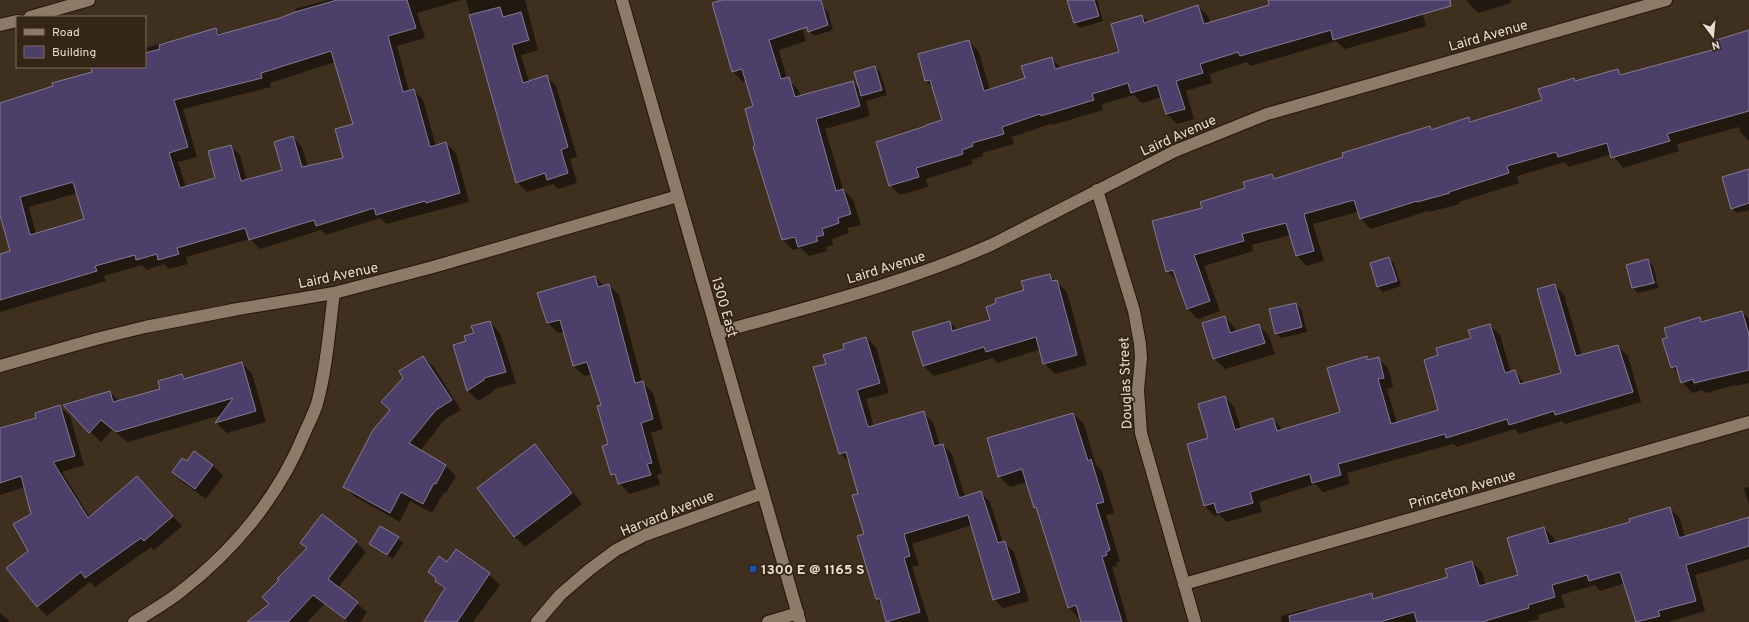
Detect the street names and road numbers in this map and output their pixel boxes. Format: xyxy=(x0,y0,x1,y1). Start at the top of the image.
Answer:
street label: Laird Avenue xyxy=(1447,17,1530,56)
street label: Laird Avenue xyxy=(1138,112,1219,161)
street label: Laird Avenue xyxy=(845,248,928,288)
street label: Laird Avenue xyxy=(297,260,380,293)
street label: 1300 East xyxy=(707,275,740,340)
street label: Douglas Street xyxy=(1116,337,1137,429)
street label: Princeton Avenue xyxy=(1407,467,1518,514)
street label: Harvard Avenue xyxy=(618,488,717,541)

